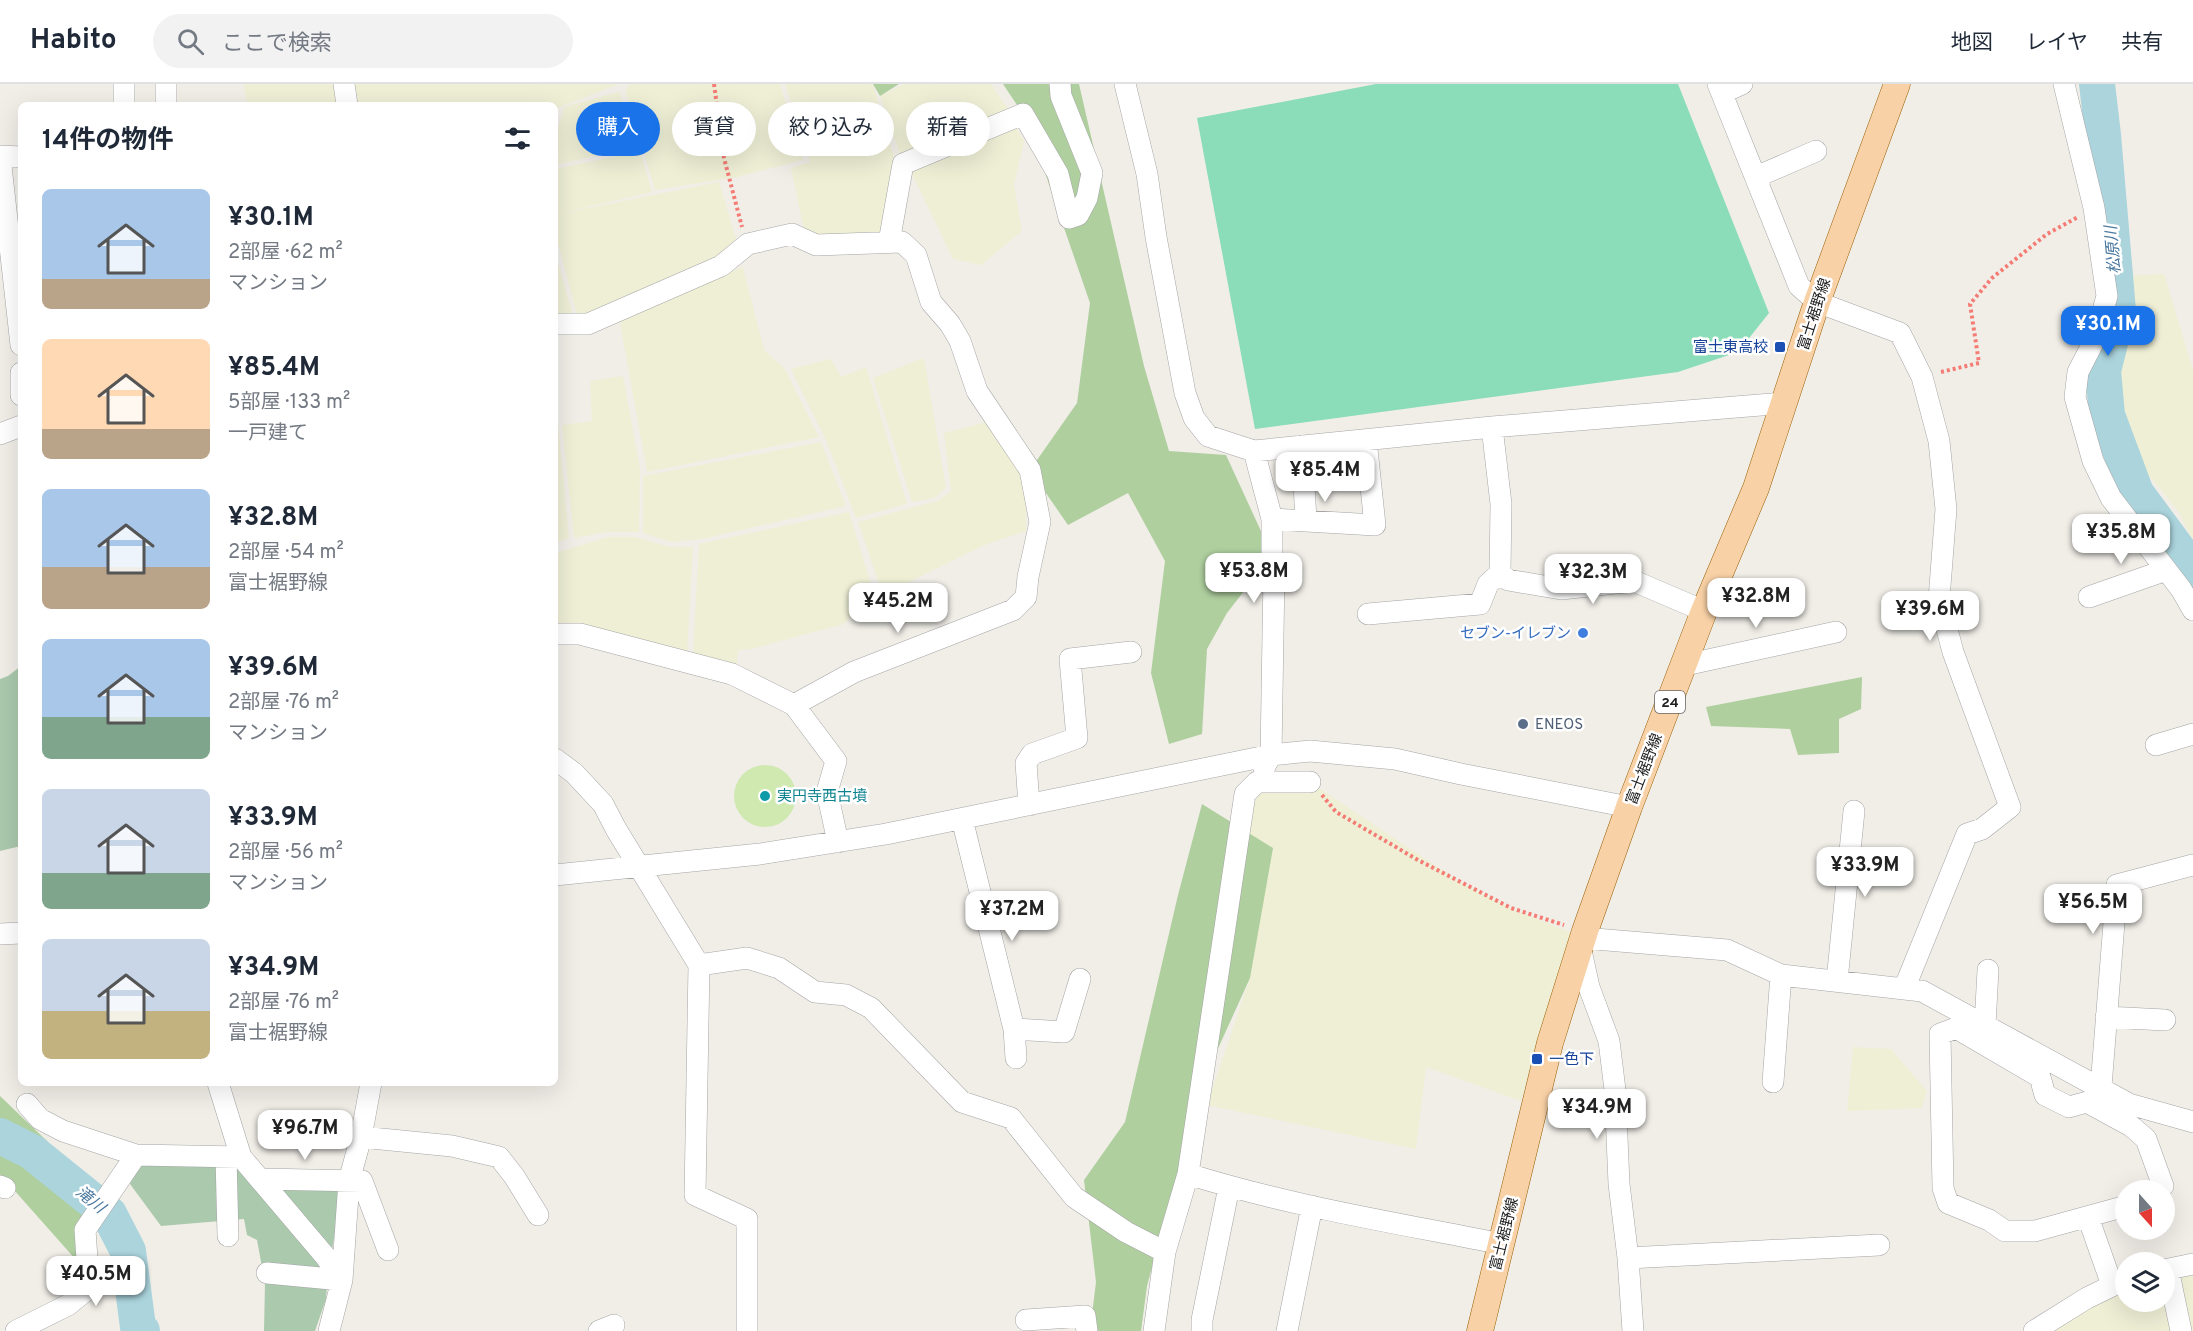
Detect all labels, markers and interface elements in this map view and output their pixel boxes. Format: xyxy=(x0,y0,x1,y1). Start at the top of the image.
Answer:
search box xyxy=(153,14,573,68)
text: Habito xyxy=(30,23,117,59)
icon: search xyxy=(174,25,207,58)
text: 地図 xyxy=(1951,30,1993,57)
text: レイヤ xyxy=(2026,30,2088,57)
text: 共有 xyxy=(2121,30,2163,57)
text: ここで検索 xyxy=(222,31,332,58)
chip: 購入 xyxy=(576,102,660,156)
chip: 賃貸 xyxy=(672,102,756,156)
chip: 絞り込み xyxy=(768,102,894,156)
chip: 新着 xyxy=(906,102,990,156)
icon: filters xyxy=(501,122,534,155)
text: 14件の物件 xyxy=(42,125,173,158)
text: ¥30.1M xyxy=(228,202,314,235)
icon: home xyxy=(90,213,162,285)
water label: 松原川 xyxy=(2102,223,2126,275)
text: 2部屋 · 62 m² xyxy=(228,240,343,266)
text: マンション xyxy=(228,271,328,297)
street label: 富士裾野線 xyxy=(1795,276,1836,353)
pin: ¥30.1M xyxy=(2059,306,2157,357)
text: ¥30.1M xyxy=(2075,312,2141,338)
place label: 富士東高校 xyxy=(1693,339,1768,358)
marker: 富士東高校 xyxy=(1773,340,1787,354)
text: ¥85.4M xyxy=(228,352,320,385)
icon: home xyxy=(90,363,162,435)
text: 5部屋 · 133 m² xyxy=(228,390,350,416)
text: 一戸建て xyxy=(228,421,308,447)
pin: ¥85.4M xyxy=(1276,452,1374,503)
text: ¥85.4M xyxy=(1290,458,1360,484)
text: ¥32.8M xyxy=(228,502,318,535)
icon: home xyxy=(90,513,162,585)
pin: ¥35.8M xyxy=(2072,514,2170,565)
text: ¥35.8M xyxy=(2086,520,2156,546)
text: 2部屋 · 54 m² xyxy=(228,540,344,566)
pin: ¥53.8M xyxy=(1205,553,1303,604)
pin: ¥32.3M xyxy=(1544,554,1642,605)
text: ¥53.8M xyxy=(1219,559,1289,585)
text: ¥32.3M xyxy=(1559,560,1627,586)
text: 富士裾野線 xyxy=(228,571,328,597)
pin: ¥32.8M xyxy=(1707,578,1805,629)
pin: ¥45.2M xyxy=(849,583,947,634)
text: ¥32.8M xyxy=(1721,584,1791,610)
text: ¥45.2M xyxy=(863,589,933,615)
pin: ¥39.6M xyxy=(1881,591,1979,642)
text: ¥39.6M xyxy=(1895,597,1965,623)
place label: セブン-イレブン xyxy=(1460,625,1571,644)
marker: セブン-イレブン xyxy=(1576,626,1590,640)
text: ¥39.6M xyxy=(228,652,319,685)
icon: home xyxy=(90,663,162,735)
text: 2部屋 · 76 m² xyxy=(228,690,339,716)
road number: 24 xyxy=(1655,691,1685,713)
place label: ENEOS xyxy=(1535,716,1583,735)
marker: ENEOS xyxy=(1516,717,1530,731)
text: マンション xyxy=(228,721,328,747)
street label: 富士裾野線 xyxy=(1623,731,1668,808)
place label: 実円寺西古墳 xyxy=(777,788,867,807)
marker: 実円寺西古墳 xyxy=(758,789,772,803)
text: ¥33.9M xyxy=(228,802,318,835)
icon: home xyxy=(90,813,162,885)
text: 2部屋 · 56 m² xyxy=(228,840,343,866)
pin: ¥33.9M xyxy=(1816,847,1914,898)
text: ¥33.9M xyxy=(1831,853,1900,879)
text: マンション xyxy=(228,871,328,897)
pin: ¥56.5M xyxy=(2044,884,2142,935)
text: ¥56.5M xyxy=(2058,890,2128,916)
pin: ¥37.2M xyxy=(963,891,1061,942)
text: ¥37.2M xyxy=(979,897,1045,923)
text: ¥34.9M xyxy=(228,952,319,985)
icon: home xyxy=(90,963,162,1035)
text: 2部屋 · 76 m² xyxy=(228,990,339,1016)
text: 富士裾野線 xyxy=(228,1021,328,1047)
place label: 一色下 xyxy=(1549,1051,1594,1070)
marker: 一色下 xyxy=(1530,1052,1544,1066)
pin: ¥34.9M xyxy=(1548,1089,1646,1140)
text: ¥34.9M xyxy=(1562,1095,1632,1121)
pin: ¥96.7M xyxy=(256,1110,354,1161)
text: ¥96.7M xyxy=(272,1116,338,1142)
north arrow xyxy=(2115,1180,2175,1240)
map controls xyxy=(2115,1180,2175,1312)
water label: 滝川 xyxy=(71,1183,110,1220)
street label: 富士裾野線 xyxy=(1487,1196,1524,1273)
button: layers xyxy=(2115,1252,2175,1312)
pin: ¥40.5M xyxy=(47,1256,145,1307)
text: ¥40.5M xyxy=(60,1262,132,1288)

